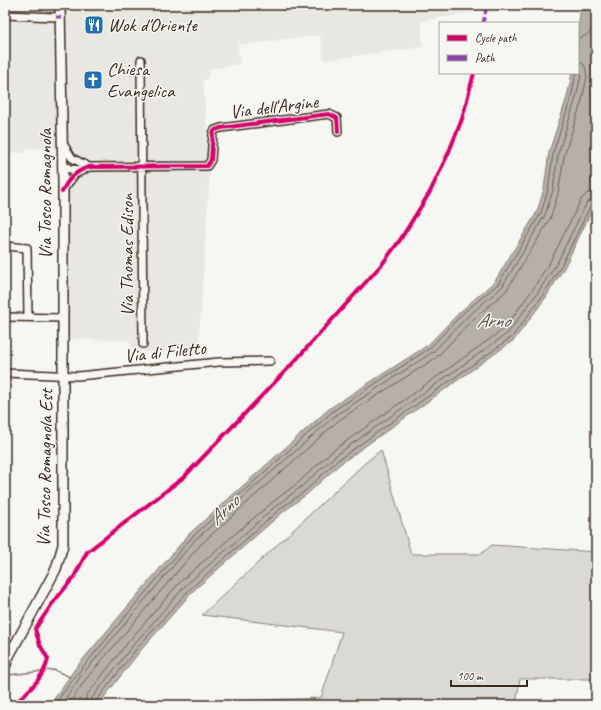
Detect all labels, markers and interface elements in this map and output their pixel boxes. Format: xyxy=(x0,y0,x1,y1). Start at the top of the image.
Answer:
place label: Wok d'Oriente xyxy=(108,13,199,37)
restaurant icon: Wok d'Oriente xyxy=(83,14,105,36)
legend xyxy=(439,22,579,74)
text: Cycle path xyxy=(475,30,517,46)
text: Path xyxy=(475,50,495,66)
place label: Chiesa Evangelica xyxy=(107,57,176,103)
church icon: Chiesa Evangelica xyxy=(82,69,104,91)
street label: Via dell'Argine xyxy=(229,89,321,124)
street label: Via Tosco Romagnola xyxy=(33,127,57,259)
street label: Via Thomas Edison xyxy=(115,192,139,317)
water label: Arno xyxy=(476,308,512,333)
street label: Via di Filetto xyxy=(123,336,208,368)
street label: Via Tosco Romagnola Est xyxy=(32,387,58,547)
water label: Arno xyxy=(203,487,247,530)
scale bar xyxy=(451,662,527,688)
text: 100 m xyxy=(457,668,484,684)

